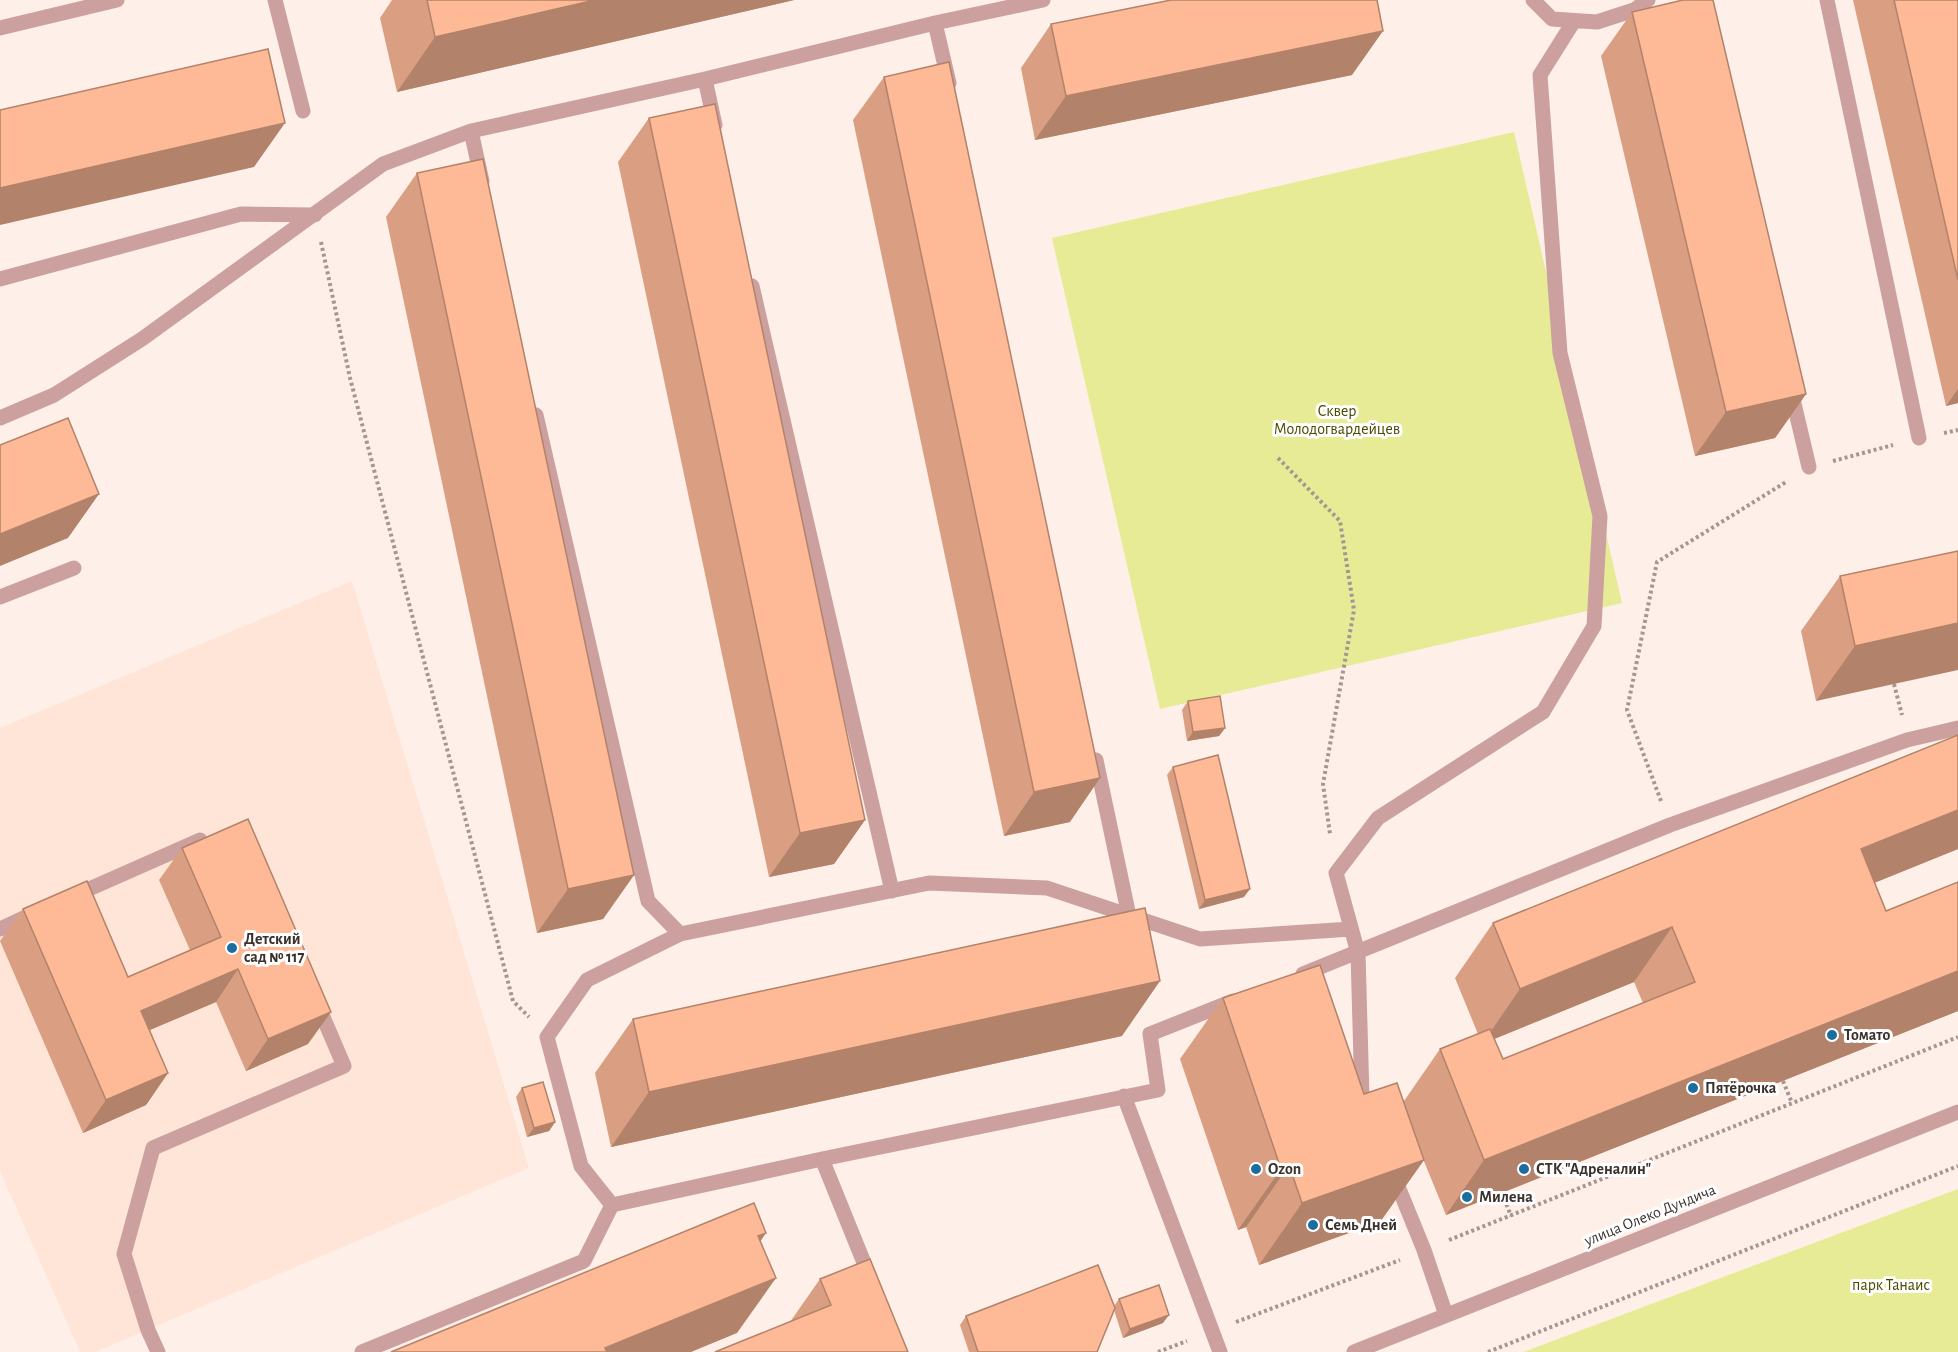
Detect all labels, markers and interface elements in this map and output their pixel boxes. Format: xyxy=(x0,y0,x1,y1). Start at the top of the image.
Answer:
park label: Сквер Молодогвардейцев xyxy=(1274,403,1400,437)
place label: Детский сад № 117 xyxy=(244,931,305,965)
marker: Детский сад № 117 xyxy=(225,941,239,955)
place label: Томато xyxy=(1844,1027,1890,1043)
marker: Томато xyxy=(1825,1028,1839,1042)
place label: Пятёрочка xyxy=(1705,1080,1777,1096)
marker: Пятёрочка xyxy=(1686,1081,1700,1095)
place label: Ozon xyxy=(1268,1161,1301,1177)
place label: СТК "Адреналин" xyxy=(1536,1161,1651,1177)
marker: Ozon xyxy=(1249,1162,1263,1176)
marker: СТК "Адреналин" xyxy=(1517,1162,1531,1176)
street label: улица Олеко Дундича xyxy=(1581,1181,1718,1250)
place label: Милена xyxy=(1479,1189,1533,1205)
marker: Милена xyxy=(1460,1190,1474,1204)
place label: Семь Дней xyxy=(1325,1217,1397,1233)
marker: Семь Дней xyxy=(1306,1218,1320,1232)
park label: парк Танаис xyxy=(1852,1277,1930,1293)

